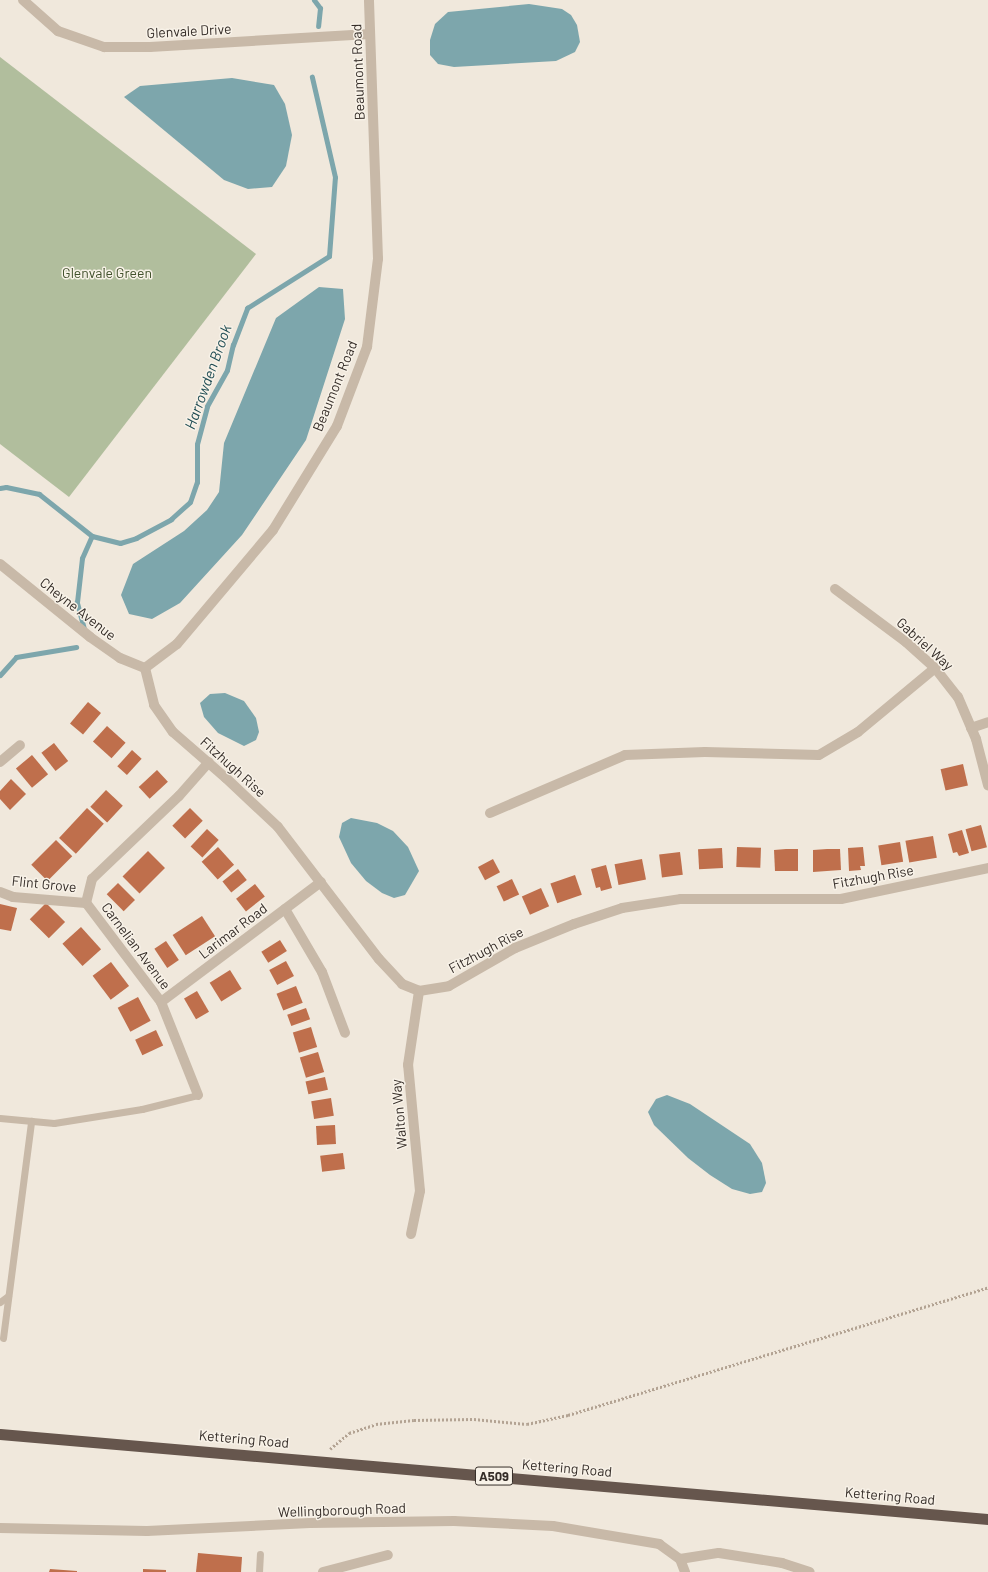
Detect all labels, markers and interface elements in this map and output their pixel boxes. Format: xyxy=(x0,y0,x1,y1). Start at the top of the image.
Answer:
street label: Glenvale Drive xyxy=(146,20,232,42)
street label: Beaumont Road xyxy=(348,24,368,120)
park label: Glenvale Green xyxy=(62,265,152,281)
water label: Harrowden Brook xyxy=(181,322,235,432)
street label: Beaumont Road xyxy=(309,338,361,434)
street label: Cheyne Avenue xyxy=(37,574,119,644)
street label: Gabriel Way xyxy=(893,614,957,674)
street label: Fitzhugh Rise xyxy=(197,733,269,801)
street label: Fitzhugh Rise xyxy=(831,862,915,892)
street label: Flint Grove xyxy=(11,872,77,896)
street label: Carnelian Avenue xyxy=(98,899,174,993)
street label: Larimar Road xyxy=(195,900,271,962)
street label: Fitzhugh Rise xyxy=(446,923,526,977)
street label: Walton Way xyxy=(388,1078,410,1150)
street label: Kettering Road xyxy=(198,1427,290,1451)
street label: Kettering Road xyxy=(521,1456,613,1480)
road number: A509 xyxy=(474,1465,514,1487)
street label: Kettering Road xyxy=(844,1484,936,1508)
street label: Wellingborough Road xyxy=(278,1499,406,1521)

